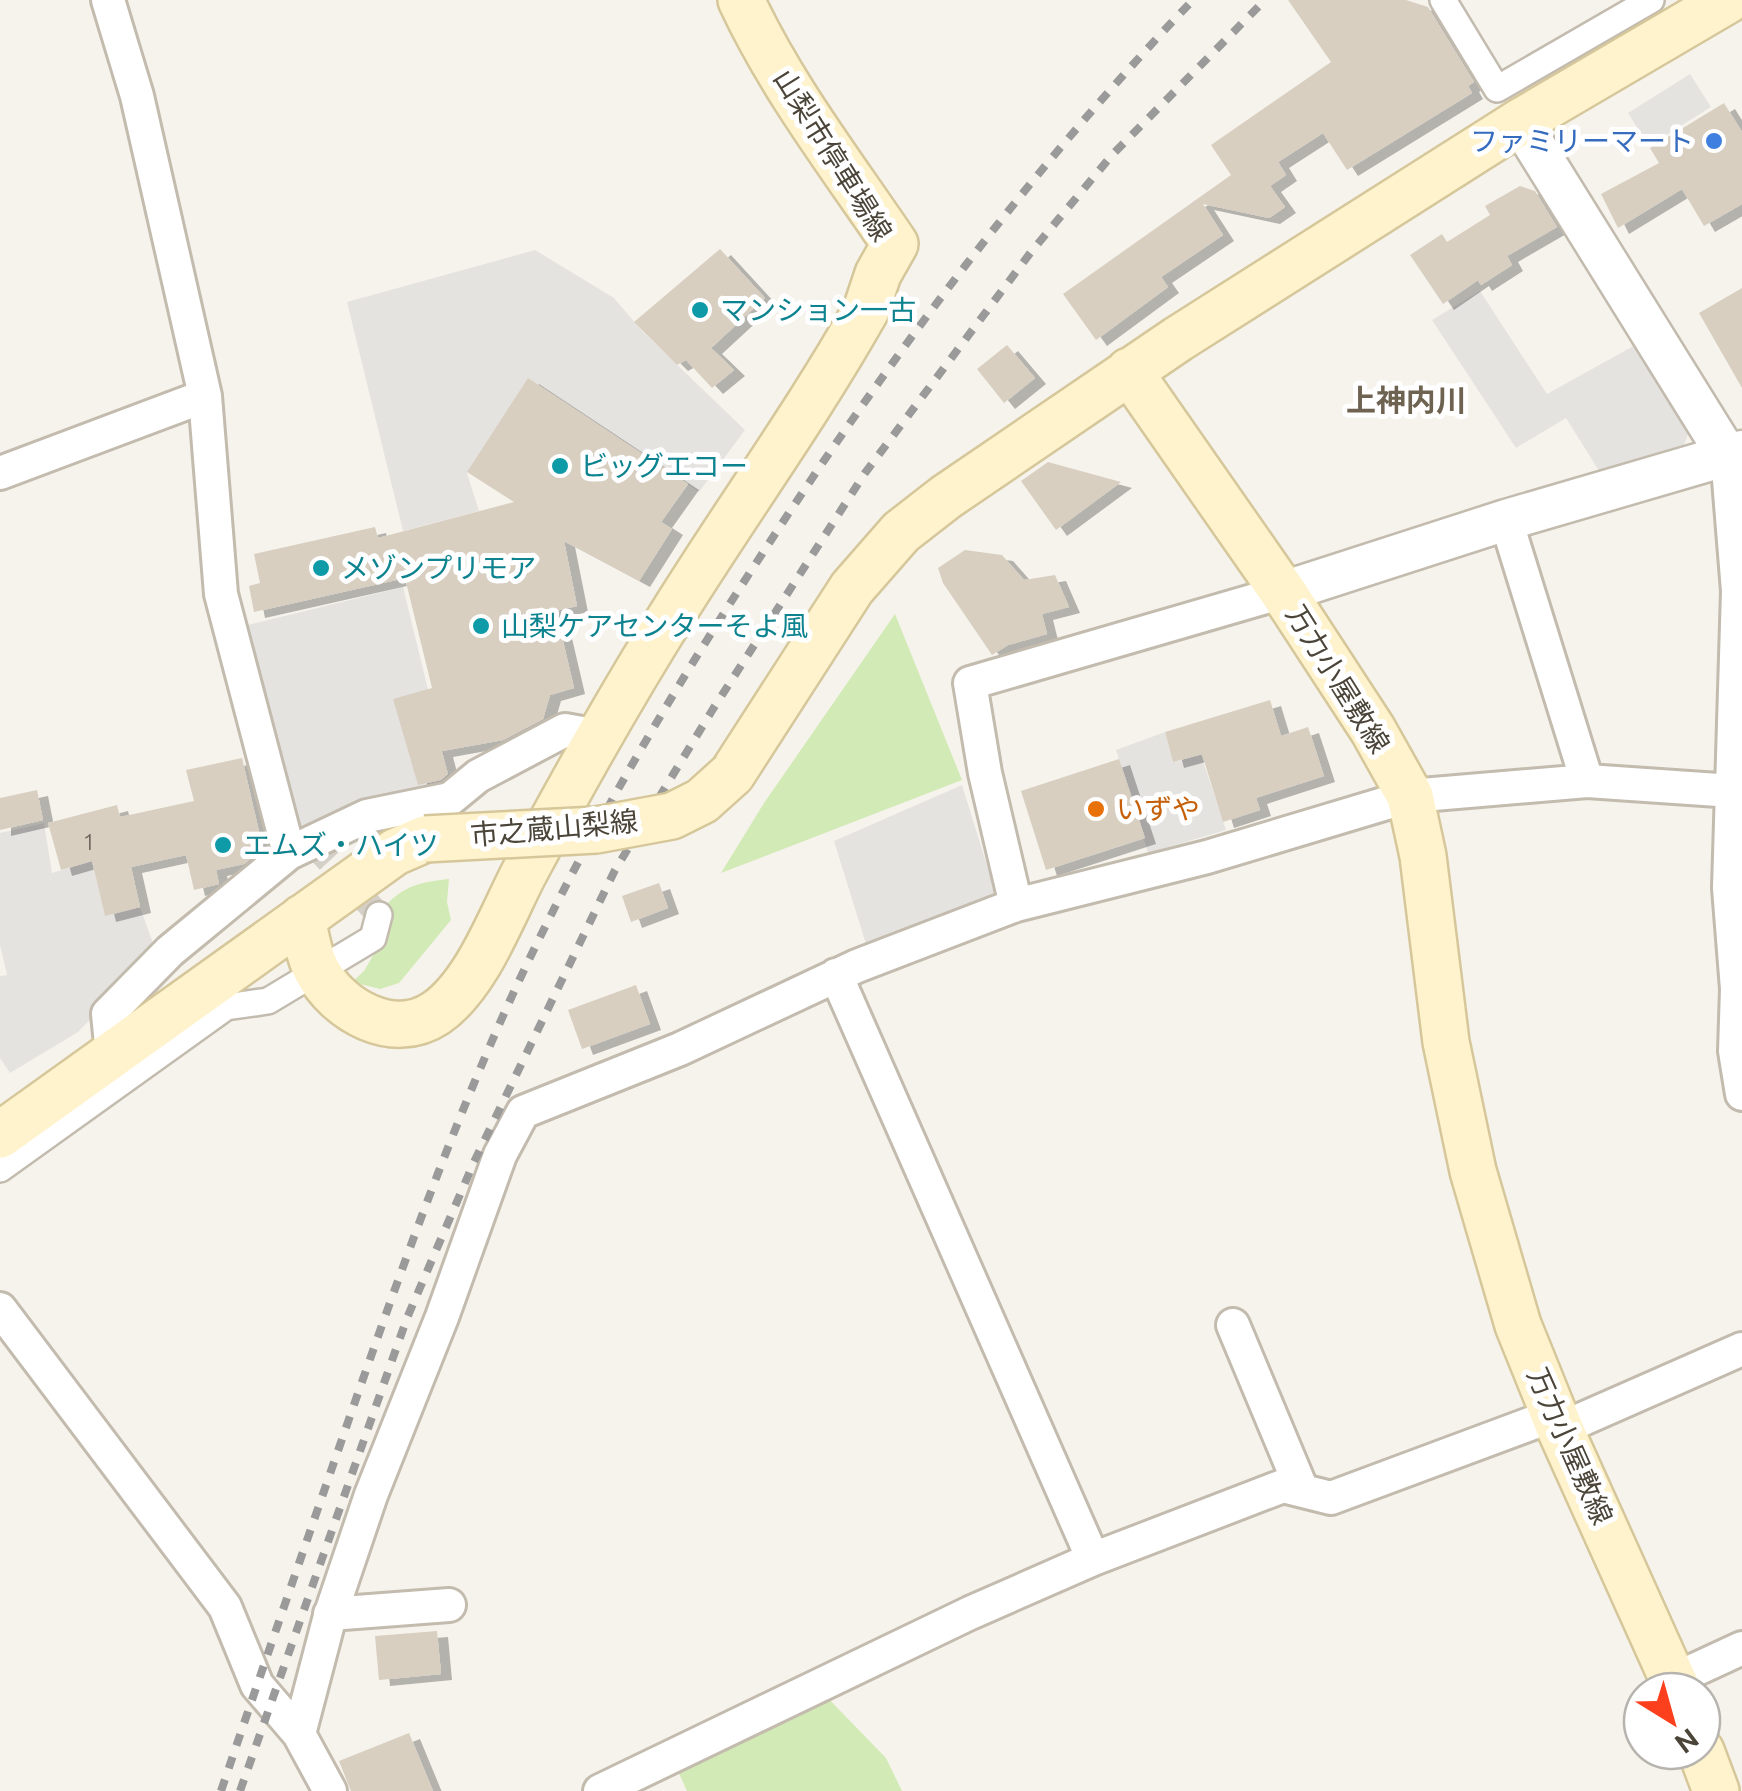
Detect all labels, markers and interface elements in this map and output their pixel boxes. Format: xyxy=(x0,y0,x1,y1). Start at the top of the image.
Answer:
street label: 山梨市停車場線 xyxy=(768,63,899,246)
place label: ファミリーマート xyxy=(1470,125,1694,156)
marker: ファミリーマート xyxy=(1703,130,1725,152)
place label: マンション一古 xyxy=(720,294,916,325)
marker: マンション一古 xyxy=(689,299,711,321)
district label: 上神内川 xyxy=(1346,383,1466,417)
place label: ビッグエコー xyxy=(580,450,748,481)
marker: ビッグエコー xyxy=(549,455,571,477)
place label: メゾンプリモア xyxy=(341,552,536,583)
marker: メゾンプリモア xyxy=(310,557,332,579)
street label: 万力小屋敷線 xyxy=(1281,599,1396,758)
place label: 山梨ケアセンターそよ風 xyxy=(501,610,808,641)
marker: 山梨ケアセンターそよ風 xyxy=(470,615,492,637)
place label: いずや xyxy=(1116,793,1200,824)
marker: いずや xyxy=(1085,798,1107,820)
street label: 市之蔵山梨線 xyxy=(469,805,639,850)
house number: 1 xyxy=(83,829,95,854)
place label: エムズ・ハイツ xyxy=(243,829,438,860)
marker: エムズ・ハイツ xyxy=(212,834,234,856)
street label: 万力小屋敷線 xyxy=(1522,1363,1619,1529)
north arrow xyxy=(1622,1671,1722,1771)
text: N xyxy=(1670,1723,1705,1760)

